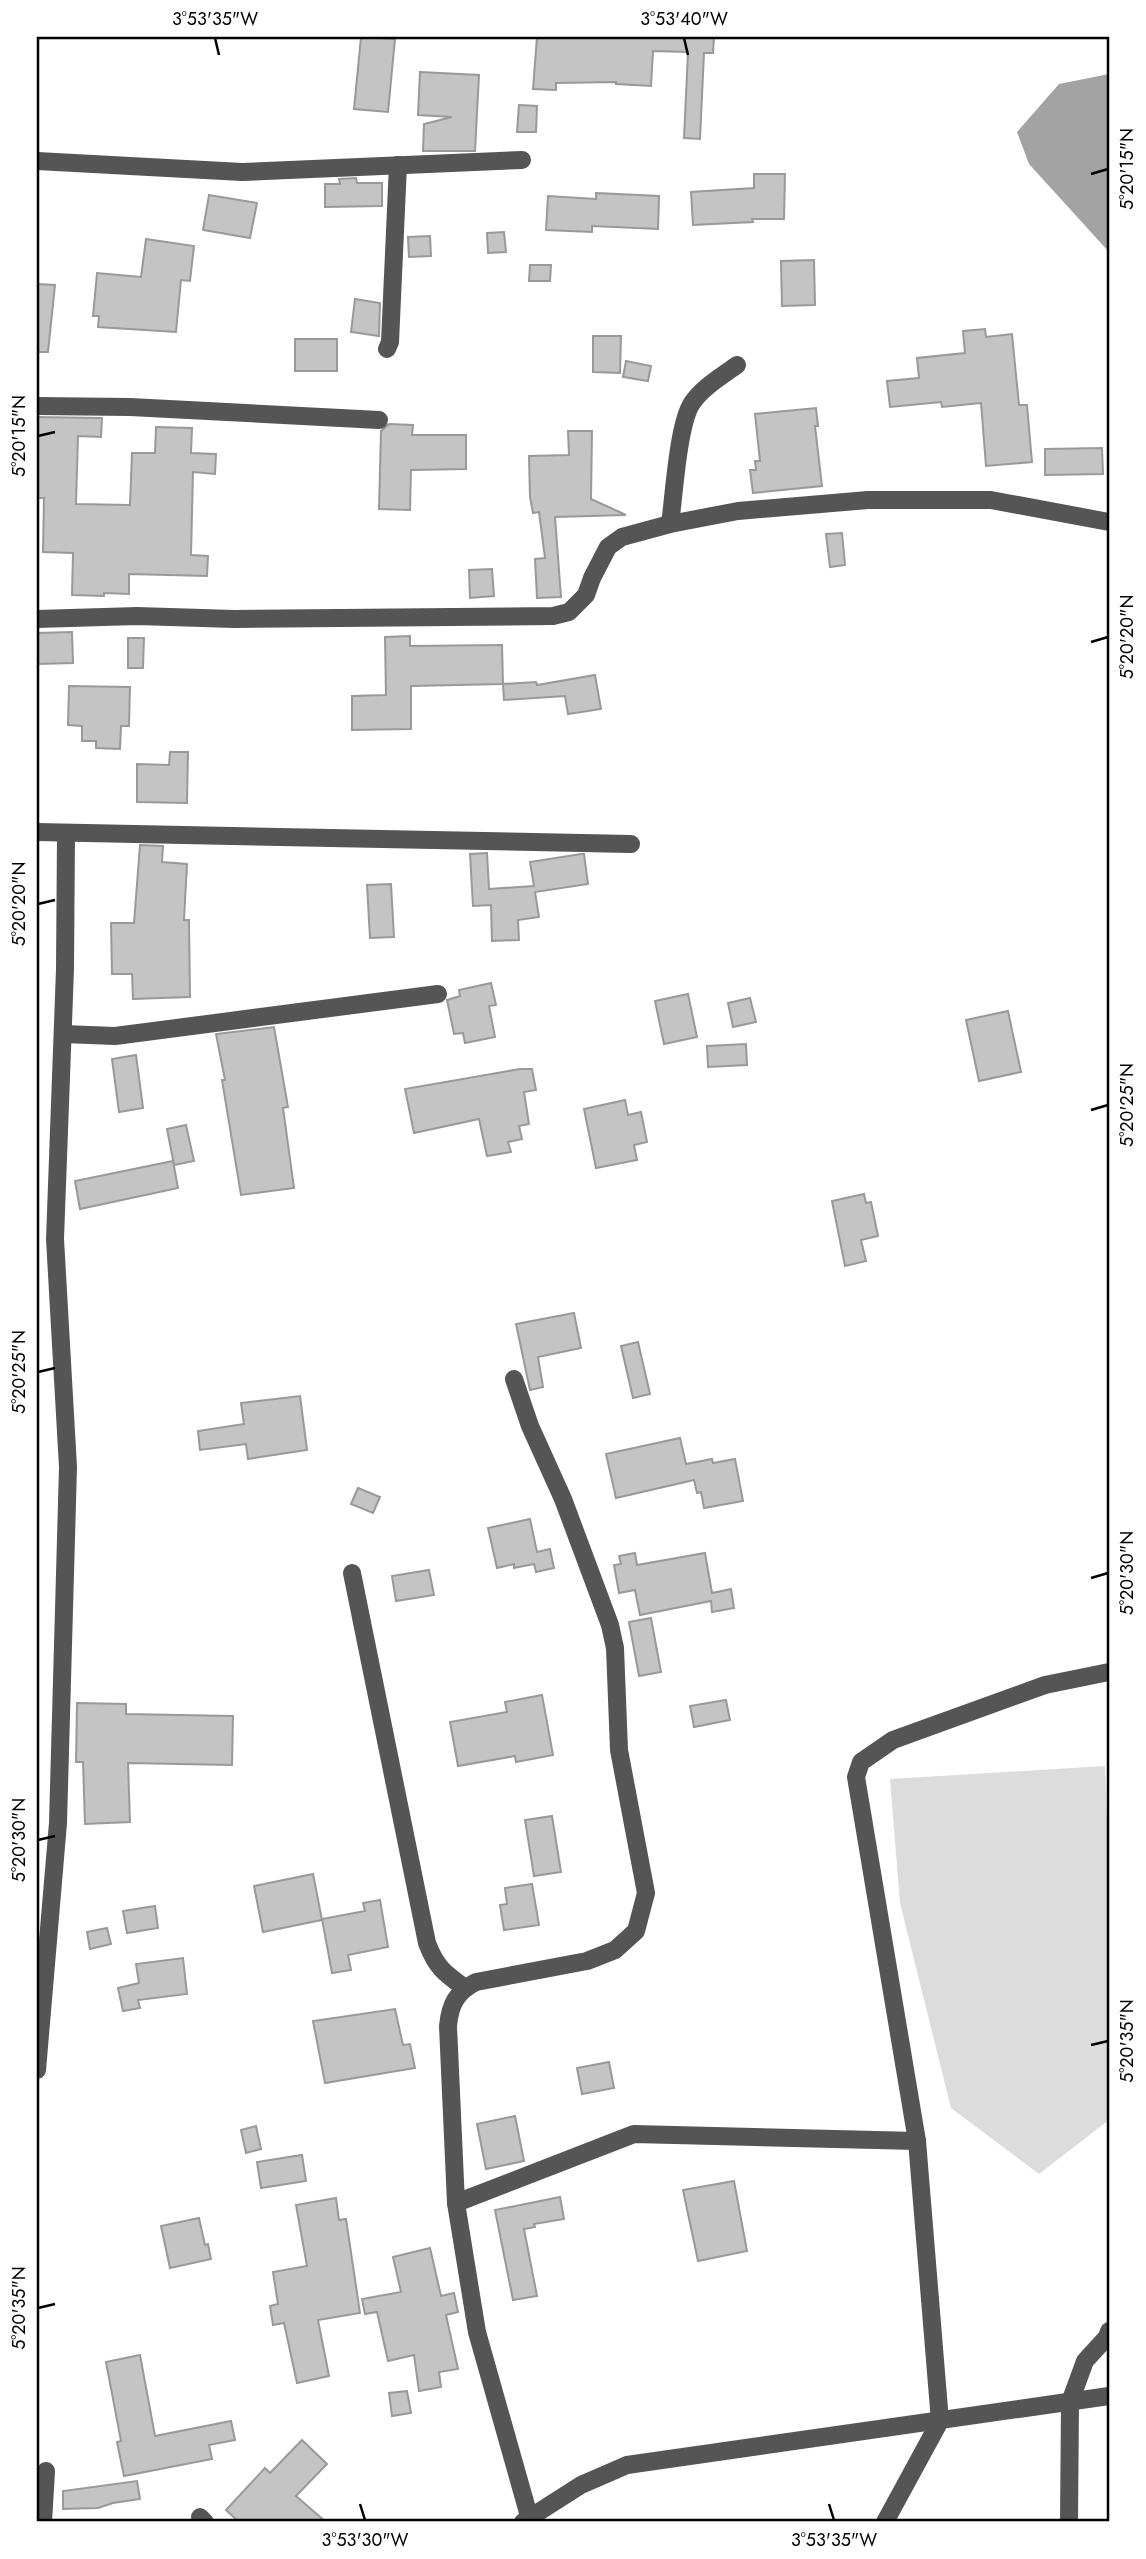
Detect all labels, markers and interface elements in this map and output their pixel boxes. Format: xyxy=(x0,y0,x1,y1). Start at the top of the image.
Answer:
text: 3°53'35"W xyxy=(172,6,258,32)
text: 3°53'40"W xyxy=(640,6,728,32)
text: 5°20'15"N xyxy=(1114,128,1140,210)
text: 5°20'15"N xyxy=(6,395,32,477)
text: 5°20'20"N xyxy=(1114,595,1140,679)
text: 5°20'20"N xyxy=(6,862,32,946)
text: 5°20'25"N xyxy=(1114,1063,1140,1147)
text: 5°20'25"N xyxy=(6,1330,32,1414)
text: 5°20'30"N xyxy=(1114,1531,1140,1615)
text: 5°20'30"N xyxy=(6,1798,32,1882)
text: 5°20'35"N xyxy=(1114,1999,1140,2083)
text: 5°20'35"N xyxy=(6,2266,32,2350)
text: 3°53'30"W xyxy=(322,2527,409,2553)
text: 3°53'35"W xyxy=(791,2527,877,2553)

